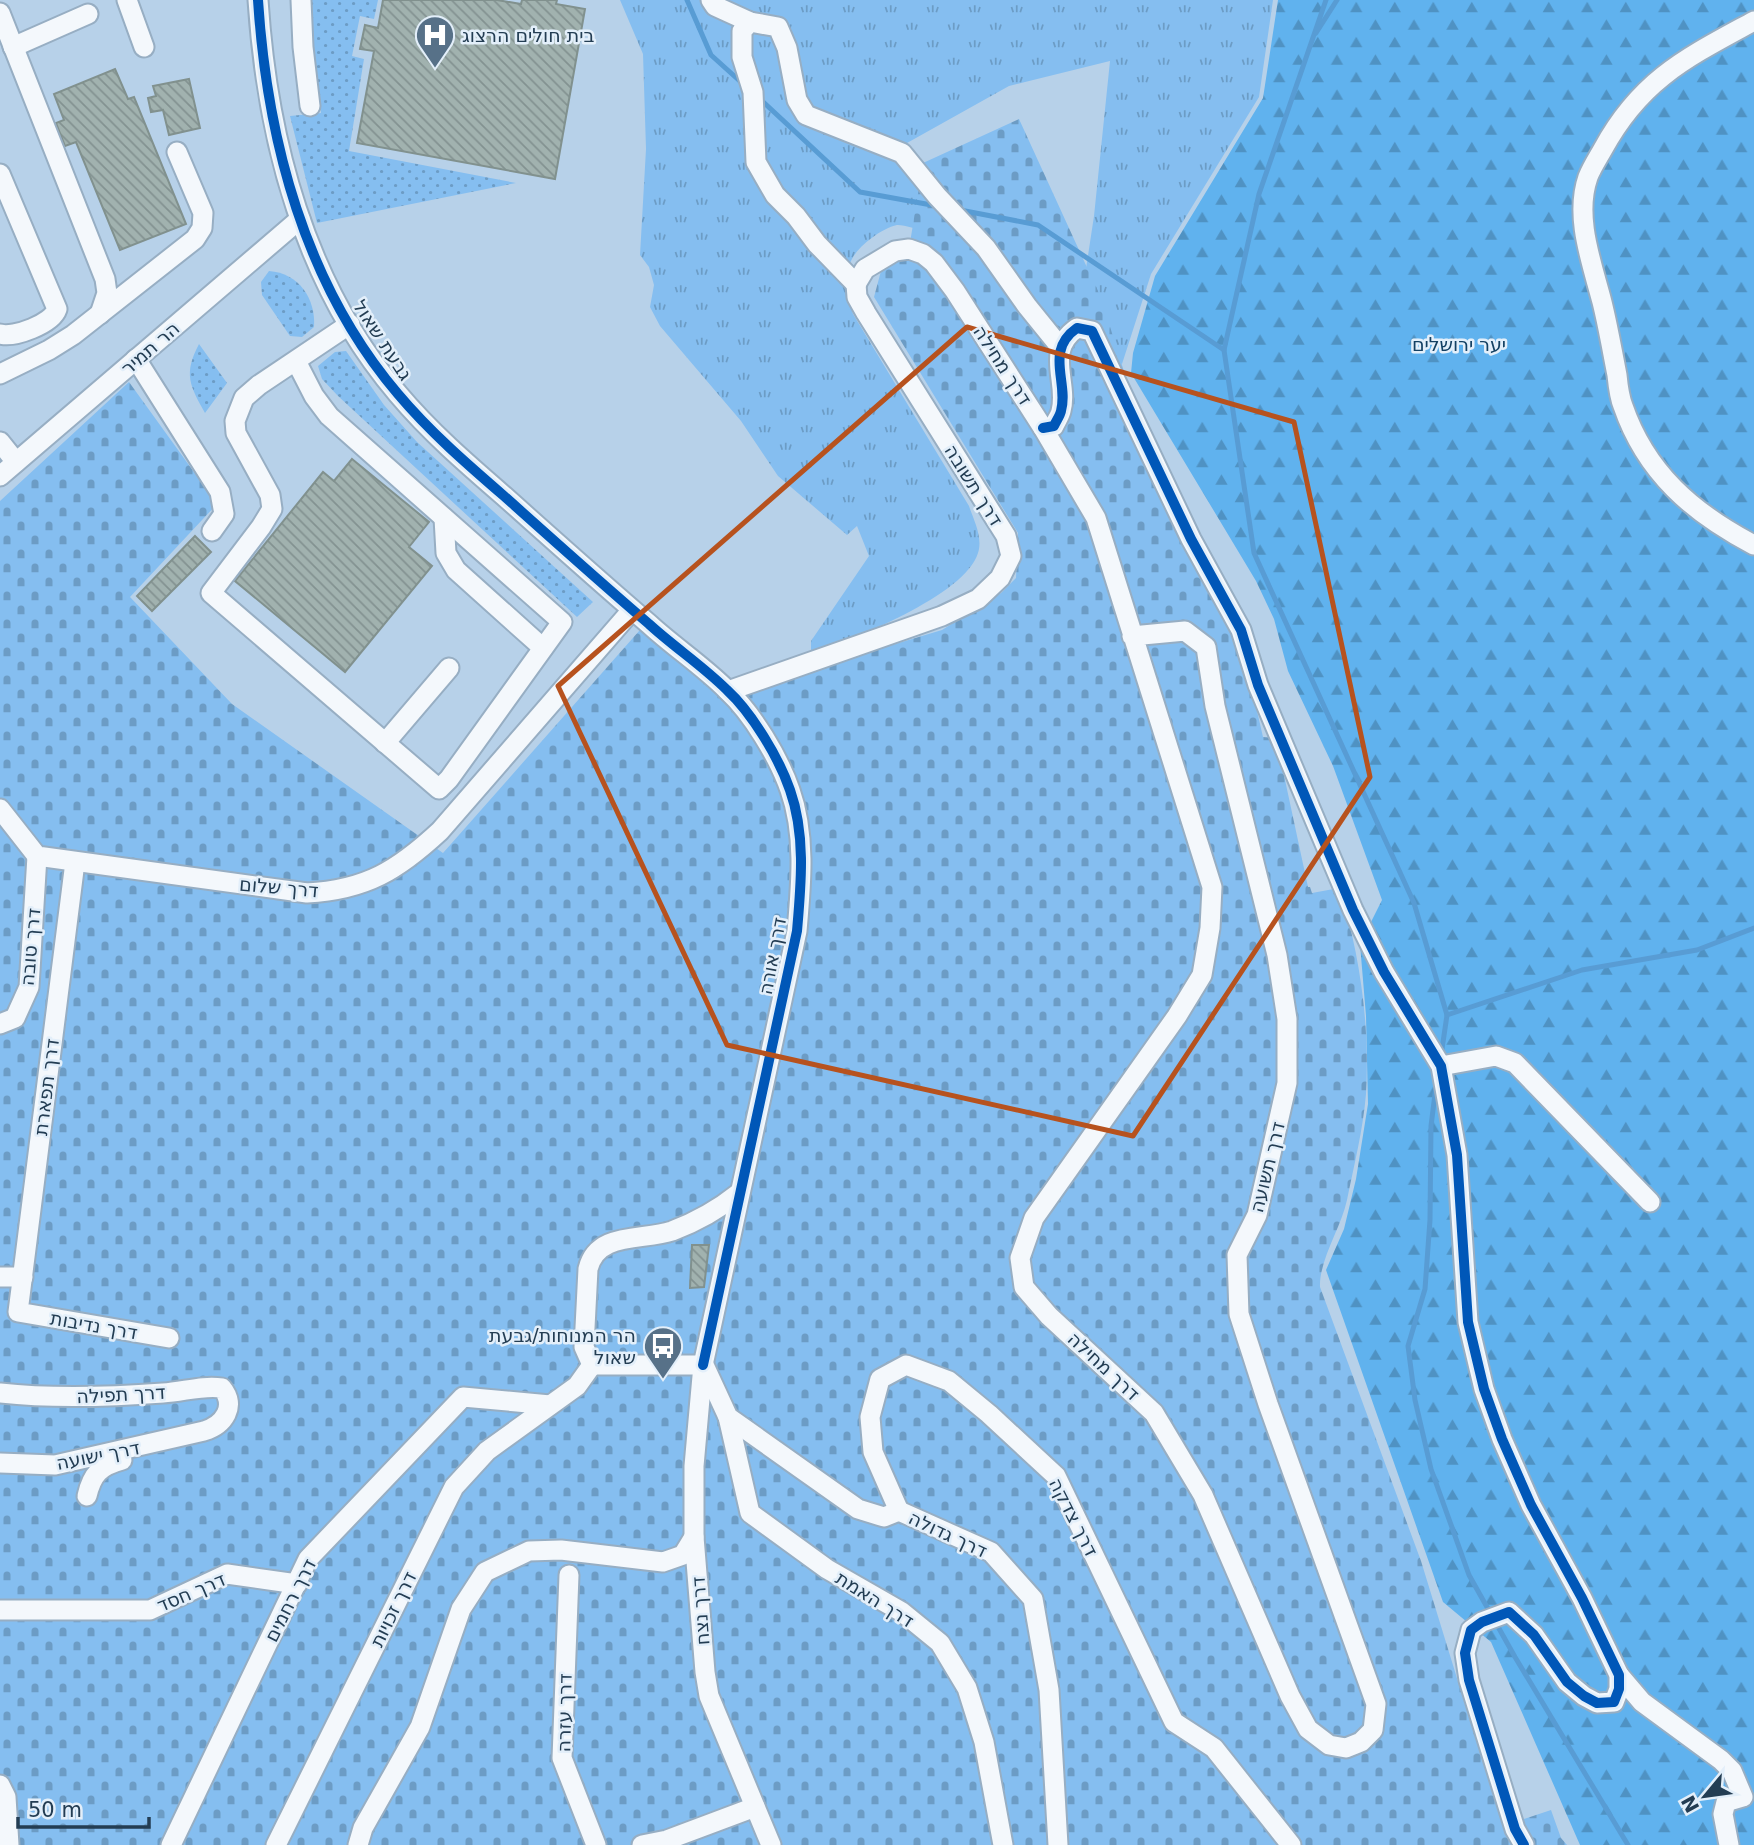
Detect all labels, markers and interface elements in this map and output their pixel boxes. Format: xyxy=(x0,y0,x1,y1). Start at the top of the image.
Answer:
hospital icon: בית חולים הרצוג xyxy=(414,14,456,69)
place label: בית חולים הרצוג xyxy=(462,24,594,46)
street label: גבעת שאול xyxy=(349,296,417,384)
street label: הר תמיר xyxy=(117,317,183,379)
street label: דרך מחילה xyxy=(969,321,1037,409)
park label: יער ירושלים xyxy=(1412,333,1506,355)
street label: דרך תשובה xyxy=(940,440,1008,530)
street label: דרך שלום xyxy=(238,873,320,901)
street label: דרך טובה xyxy=(16,907,44,987)
street label: דרך אורה xyxy=(754,915,790,997)
street label: דרך תפארת xyxy=(29,1037,63,1137)
street label: דרך תשועה xyxy=(1245,1119,1289,1215)
street label: דרך נדיבות xyxy=(49,1307,139,1343)
place label: הר המנוחות/גבעת שאול xyxy=(489,1324,636,1368)
bus stop icon: הר המנוחות/גבעת שאול xyxy=(642,1325,684,1380)
street label: דרך מחילה xyxy=(1064,1327,1144,1405)
street label: דרך תפילה xyxy=(76,1381,166,1407)
street label: דרך ישועה xyxy=(54,1436,142,1474)
street label: דרך צדקה xyxy=(1045,1474,1103,1560)
street label: דרך גדולה xyxy=(905,1506,991,1562)
street label: דרך רחמים xyxy=(260,1555,320,1645)
street label: דרך האמת xyxy=(832,1566,918,1632)
street label: דרך חסד xyxy=(153,1568,229,1616)
street label: דרך זכויות xyxy=(365,1568,421,1650)
street label: דרך נצח xyxy=(687,1576,713,1646)
street label: דרך עזרה xyxy=(552,1673,576,1753)
north arrow xyxy=(1670,1761,1740,1831)
scale bar xyxy=(18,1786,149,1830)
text: N xyxy=(1677,1792,1704,1817)
text: 50 m xyxy=(28,1798,82,1822)

